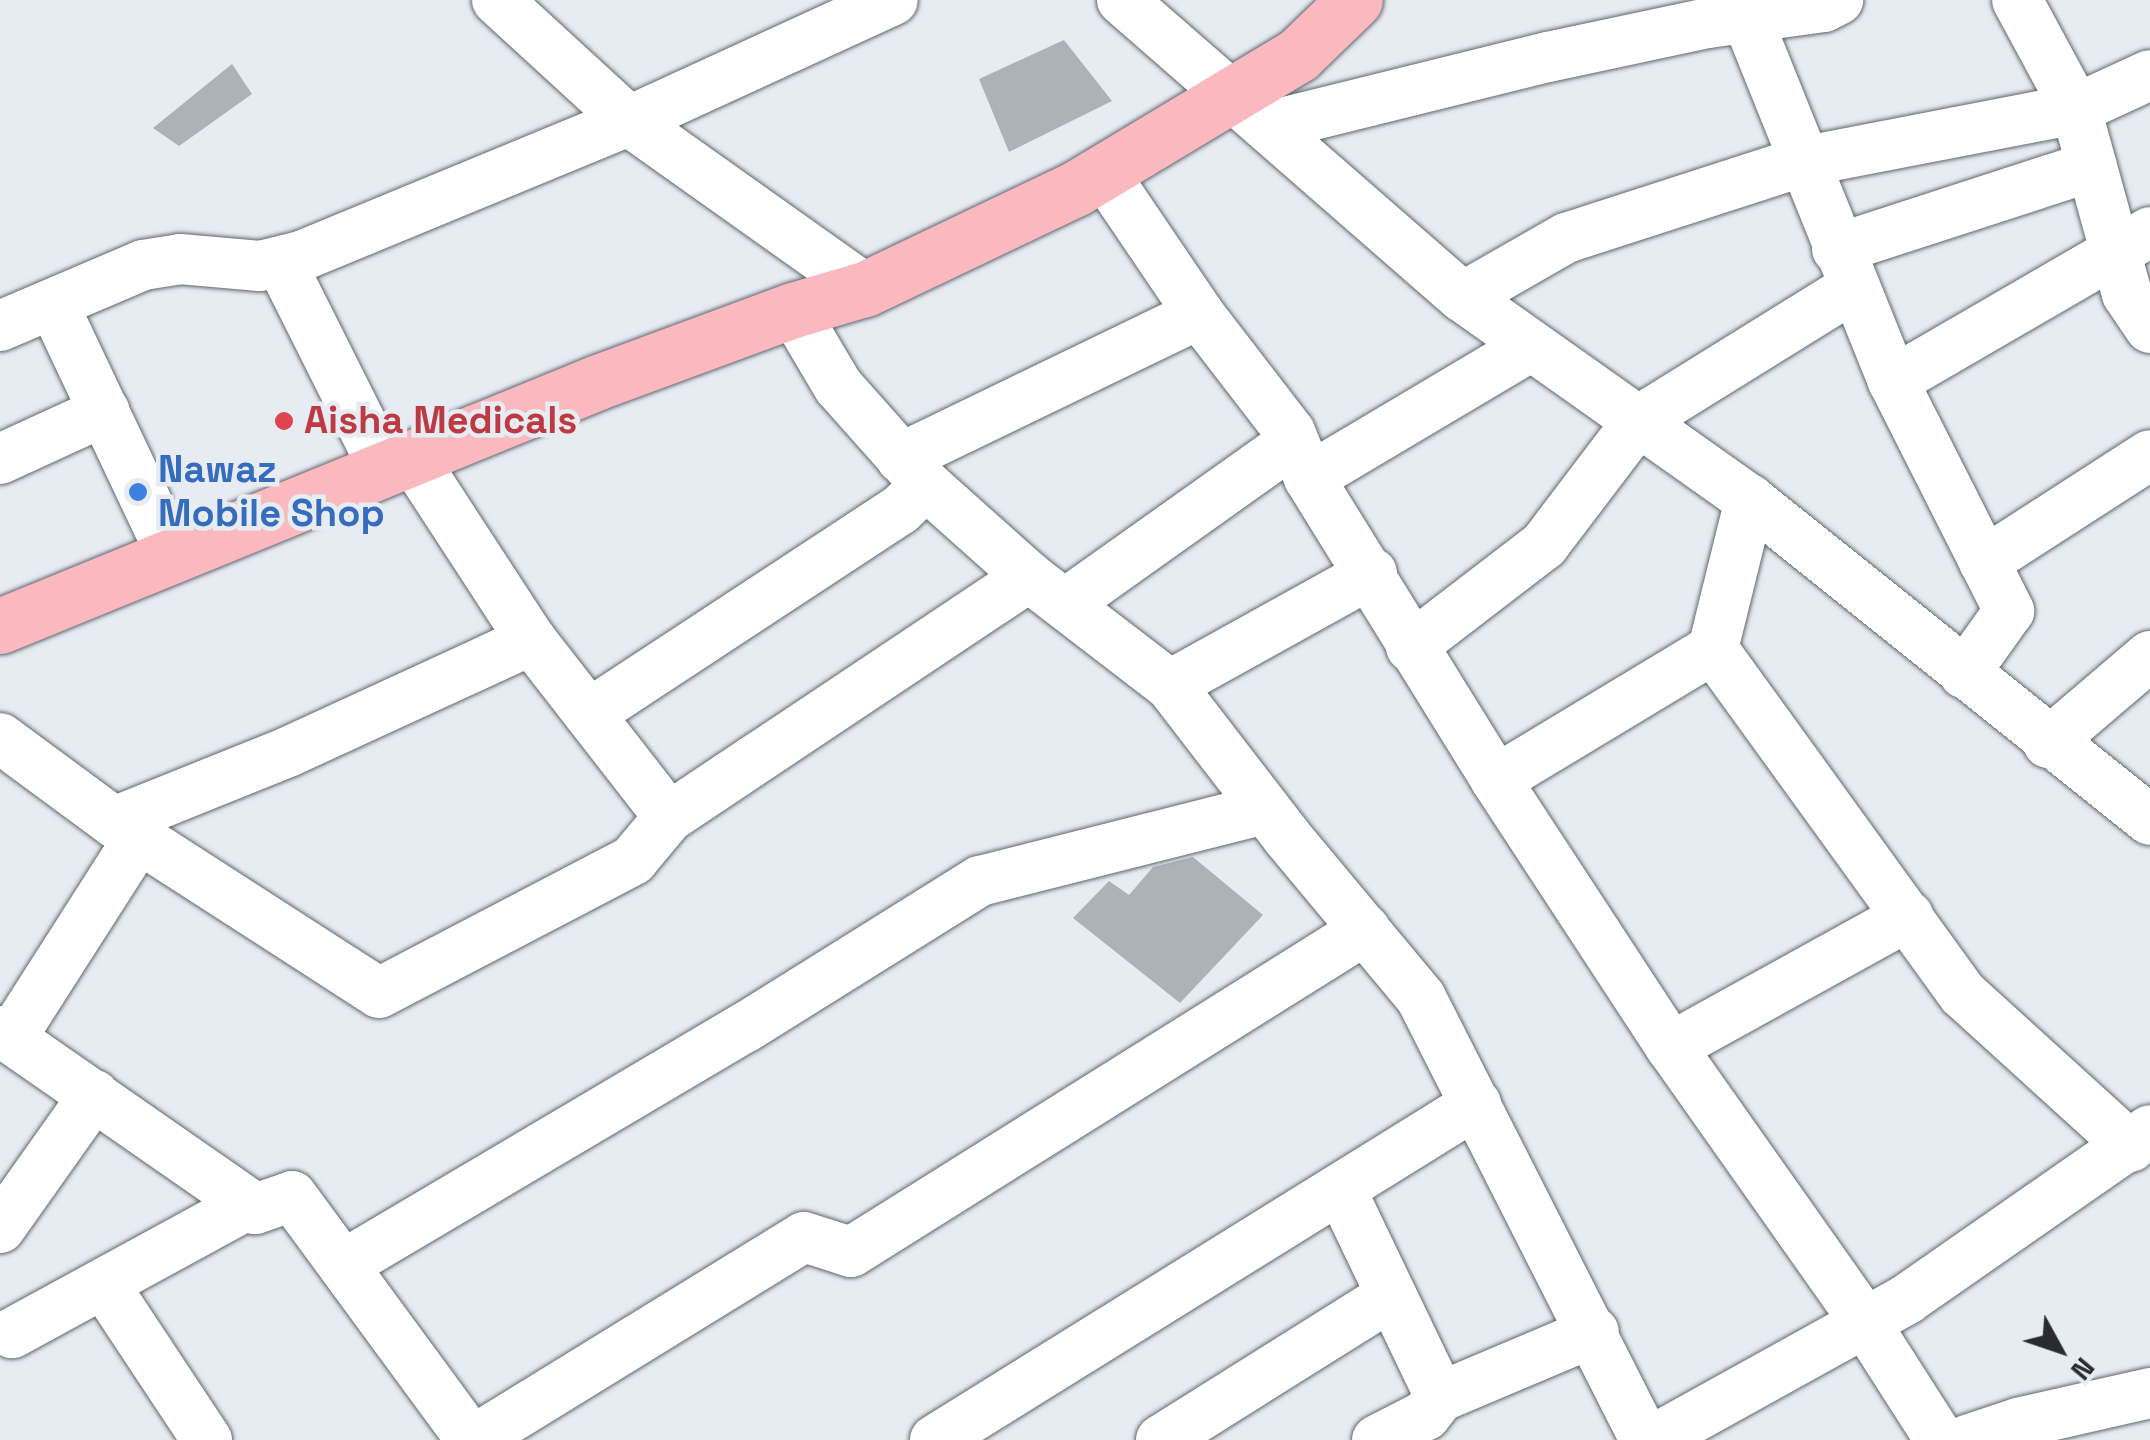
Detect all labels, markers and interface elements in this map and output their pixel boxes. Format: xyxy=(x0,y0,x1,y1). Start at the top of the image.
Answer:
place label: Aisha Medicals xyxy=(304,398,577,444)
marker: Aisha Medicals xyxy=(273,410,295,432)
place label: Nawaz Mobile Shop xyxy=(158,447,385,536)
marker: Nawaz Mobile Shop xyxy=(127,481,149,503)
north arrow xyxy=(2010,1300,2110,1400)
text: N xyxy=(2063,1351,2103,1388)

